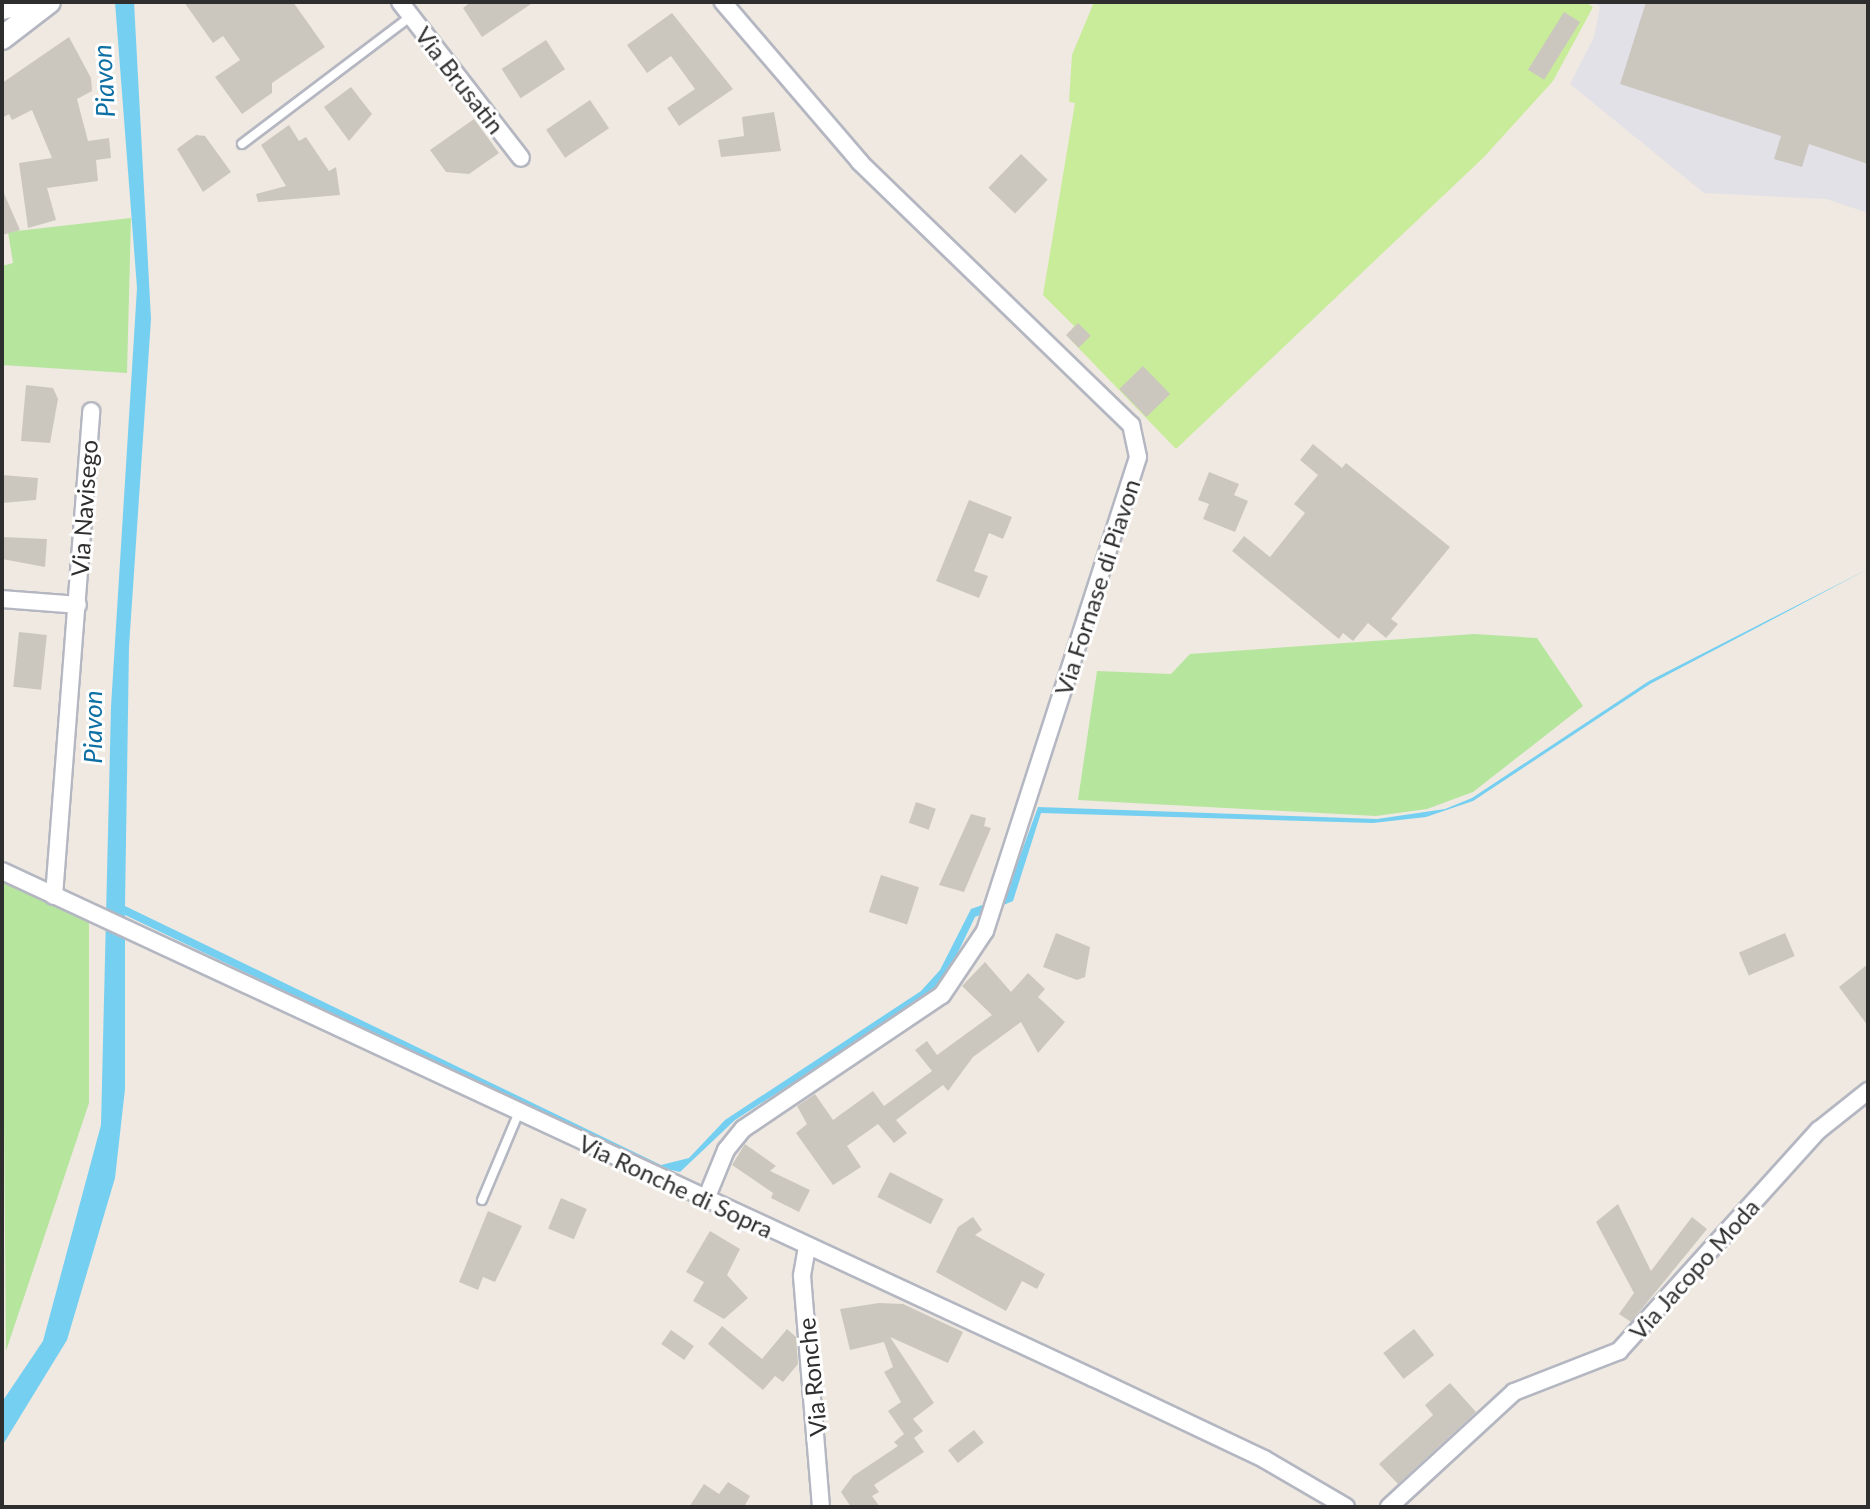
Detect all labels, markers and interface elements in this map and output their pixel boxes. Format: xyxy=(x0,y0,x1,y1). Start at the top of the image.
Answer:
street label: Via Brusatin xyxy=(409,21,511,139)
water label: Piavon xyxy=(87,44,121,118)
street label: Via Navisego xyxy=(65,439,103,577)
street label: Via Fornase di Piavon xyxy=(1048,475,1146,699)
water label: Piavon xyxy=(77,690,109,764)
street label: Via Ronche di Sopra xyxy=(574,1128,778,1244)
street label: Via Jacopo Moda xyxy=(1623,1192,1765,1346)
street label: Via Ronche xyxy=(791,1316,833,1438)

